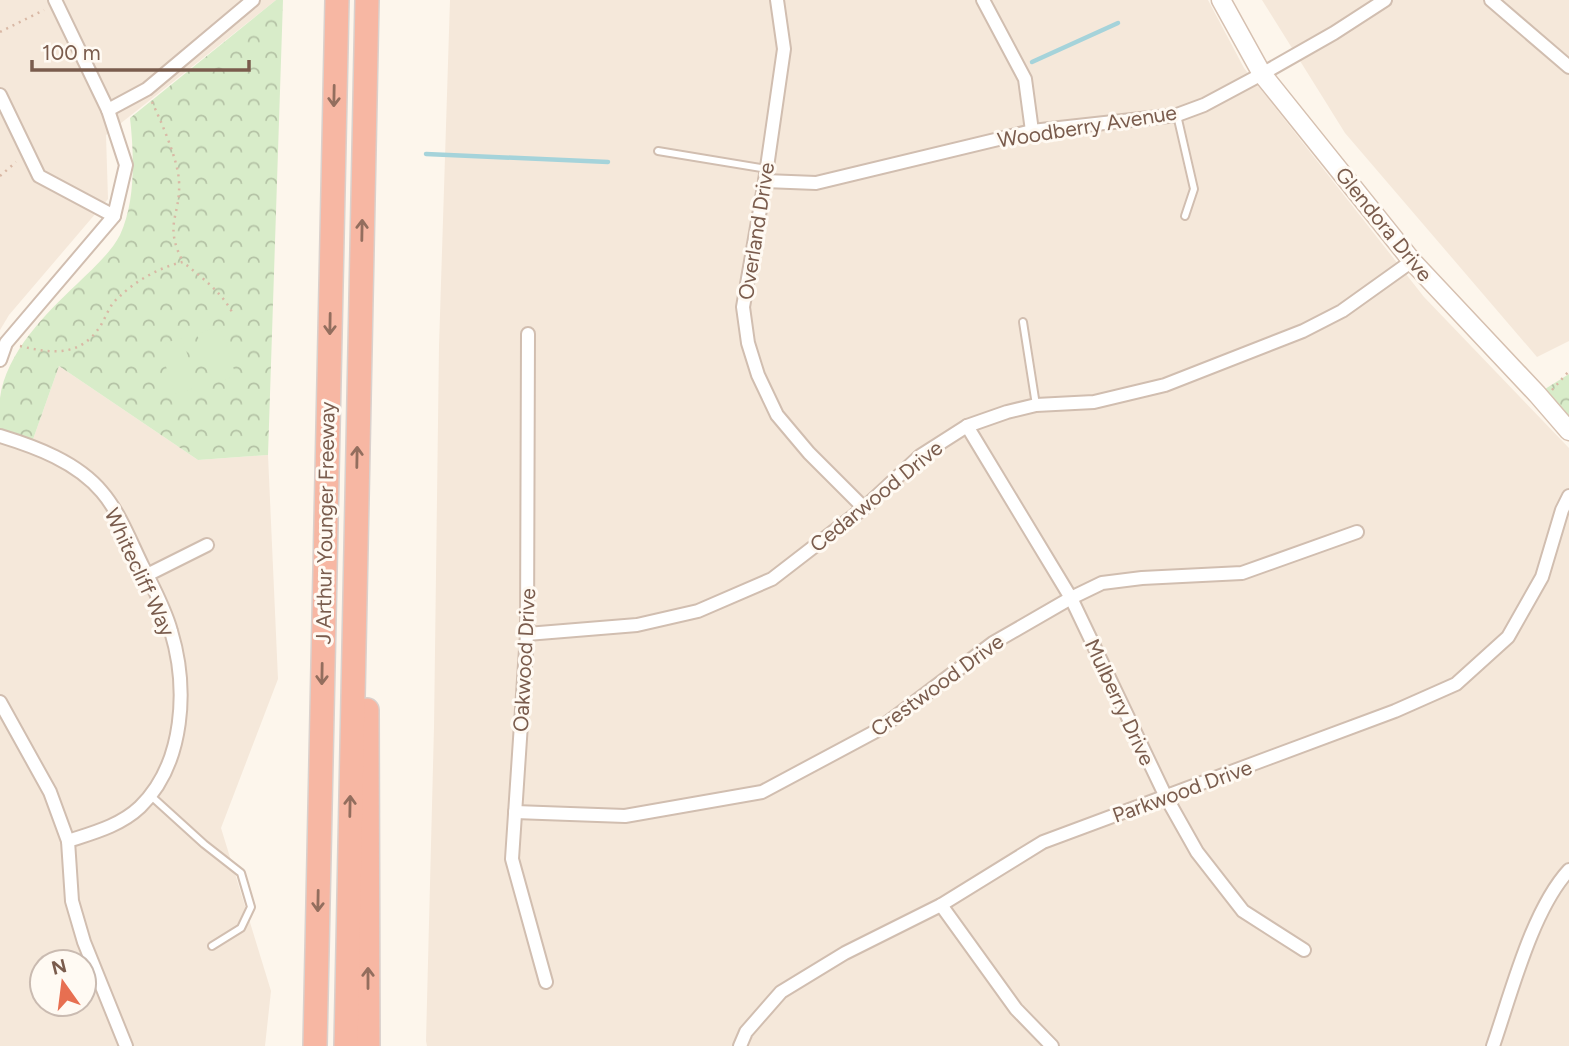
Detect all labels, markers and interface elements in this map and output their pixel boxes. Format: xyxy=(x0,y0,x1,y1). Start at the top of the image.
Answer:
scale bar xyxy=(32,28,248,72)
text: 100 m xyxy=(42,40,101,65)
one-way arrow xyxy=(328,85,341,108)
street label: Woodberry Avenue xyxy=(996,99,1178,153)
street label: Overland Drive xyxy=(733,161,779,301)
street label: Glendora Drive xyxy=(1330,162,1438,286)
one-way arrow xyxy=(355,219,369,242)
one-way arrow xyxy=(323,312,336,335)
street label: J Arthur Younger Freeway xyxy=(310,401,340,645)
street label: Cedarwood Drive xyxy=(805,435,947,557)
one-way arrow xyxy=(351,446,364,469)
street label: Whitecliff Way xyxy=(99,504,181,640)
street label: Oakwood Drive xyxy=(508,588,540,732)
street label: Crestwood Drive xyxy=(866,628,1008,742)
street label: Mulberry Drive xyxy=(1080,635,1160,769)
one-way arrow xyxy=(316,662,329,685)
street label: Parkwood Drive xyxy=(1109,754,1255,828)
one-way arrow xyxy=(343,795,357,818)
one-way arrow xyxy=(311,889,325,912)
north arrow xyxy=(28,948,98,1018)
text: N xyxy=(49,954,69,980)
one-way arrow xyxy=(361,967,375,990)

